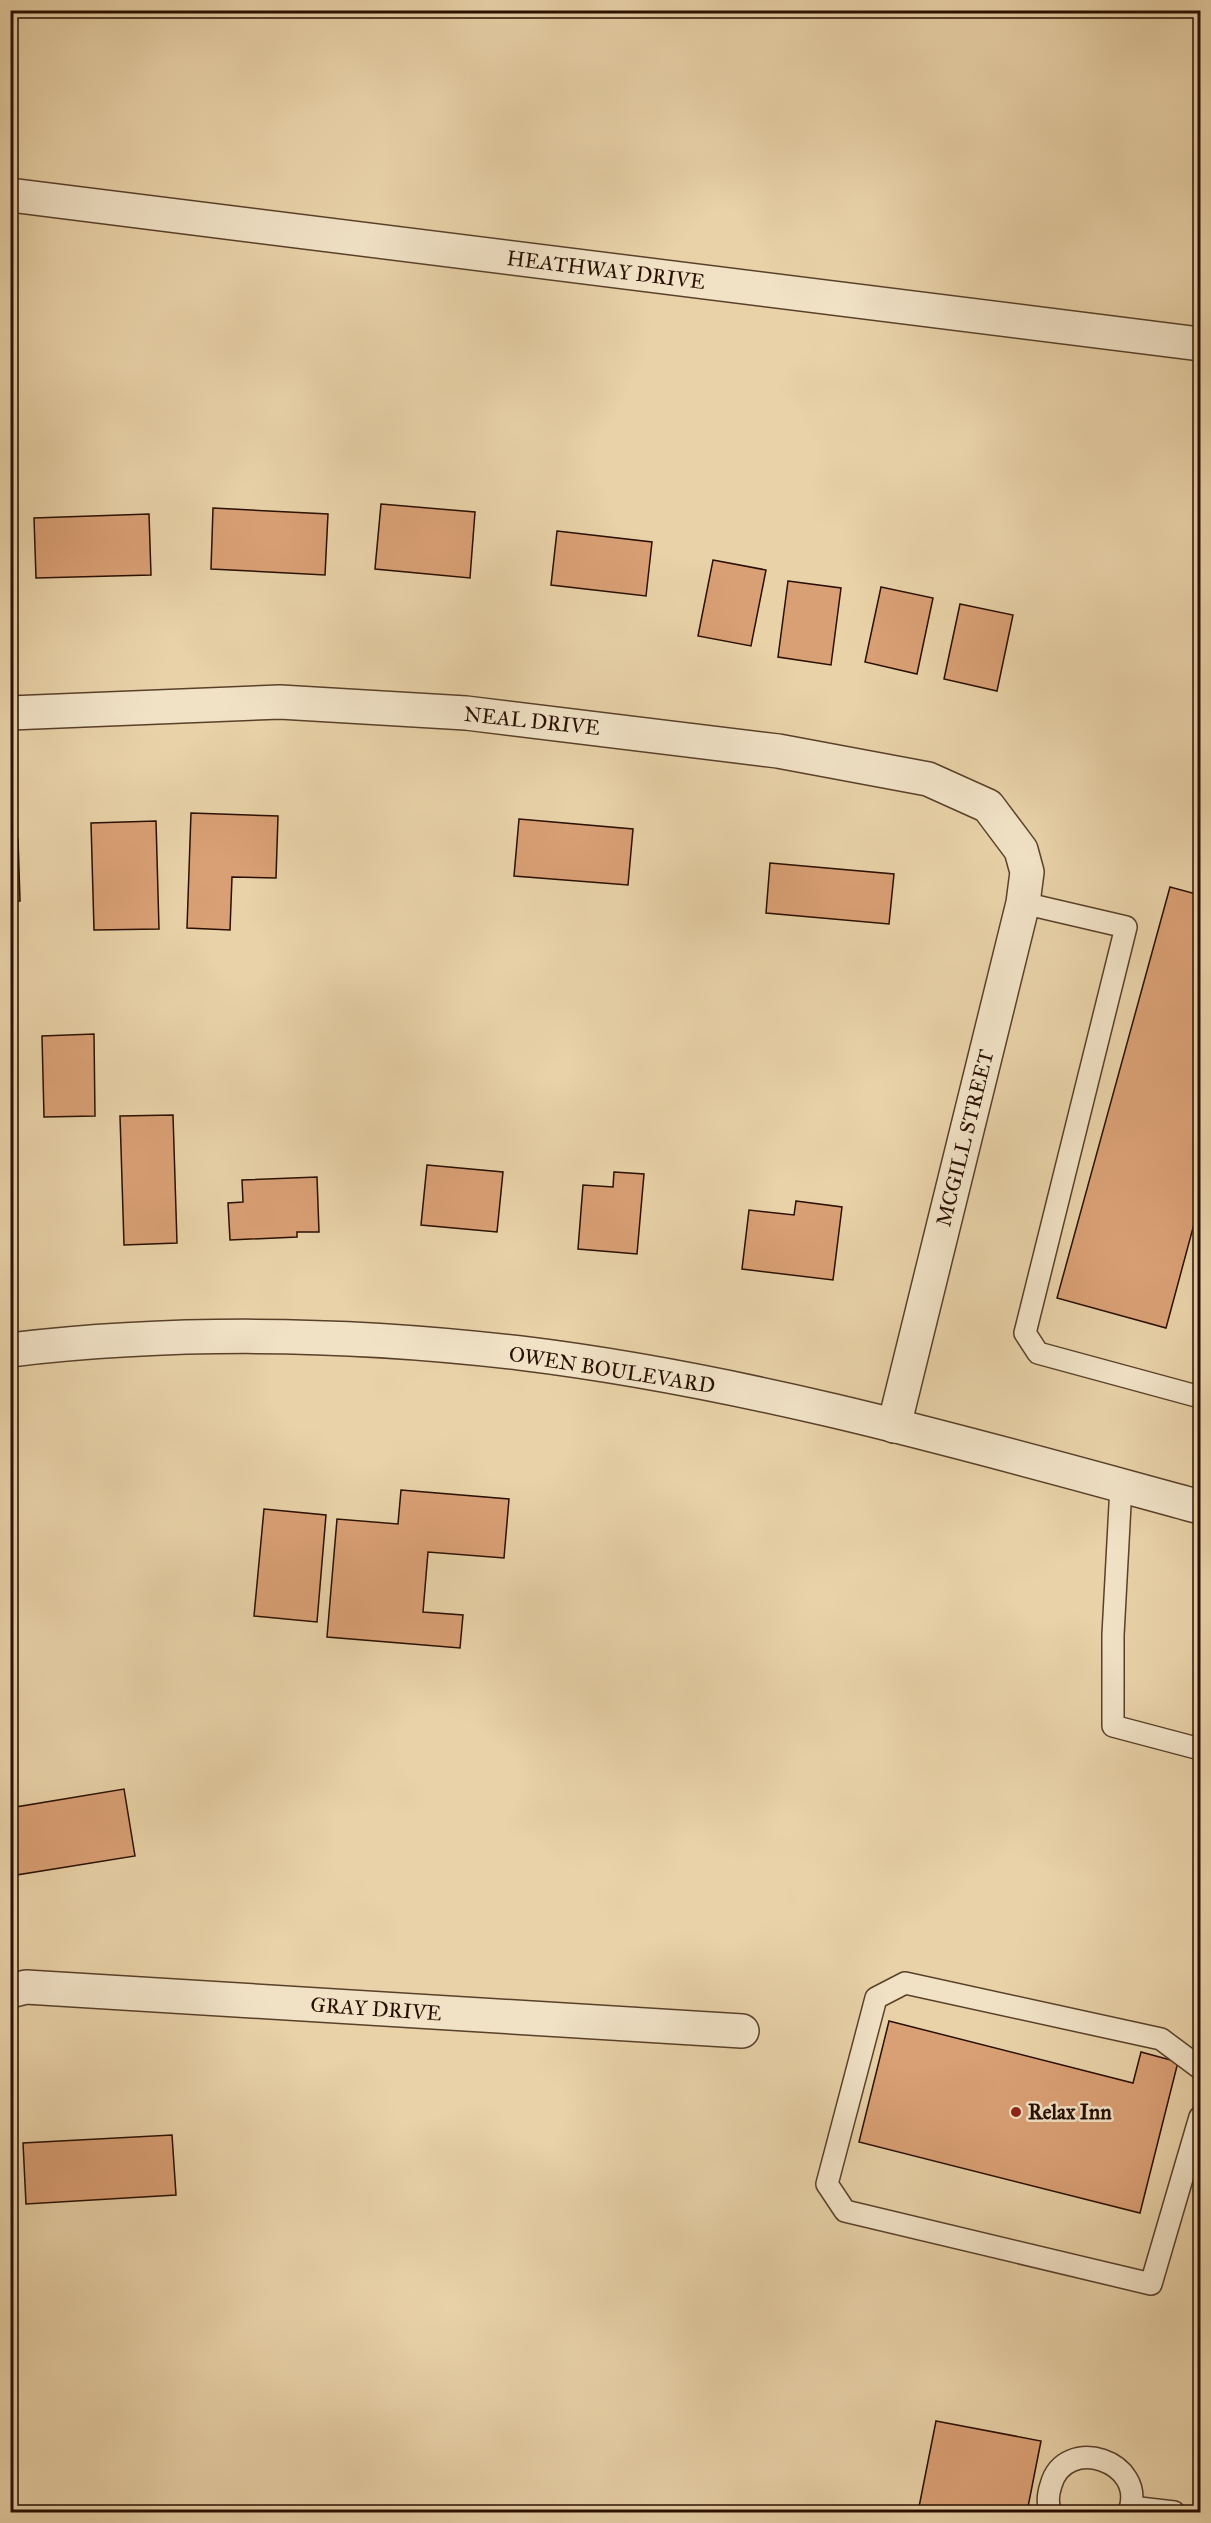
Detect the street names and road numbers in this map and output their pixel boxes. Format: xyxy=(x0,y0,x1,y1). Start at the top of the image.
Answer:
street label: HEATHWAY DRIVE xyxy=(505,245,707,295)
street label: NEAL DRIVE xyxy=(463,701,601,741)
street label: MCGILL STREET xyxy=(930,1047,1000,1229)
street label: OWEN BOULEVARD xyxy=(507,1341,717,1399)
street label: GRAY DRIVE xyxy=(310,1991,442,2027)

